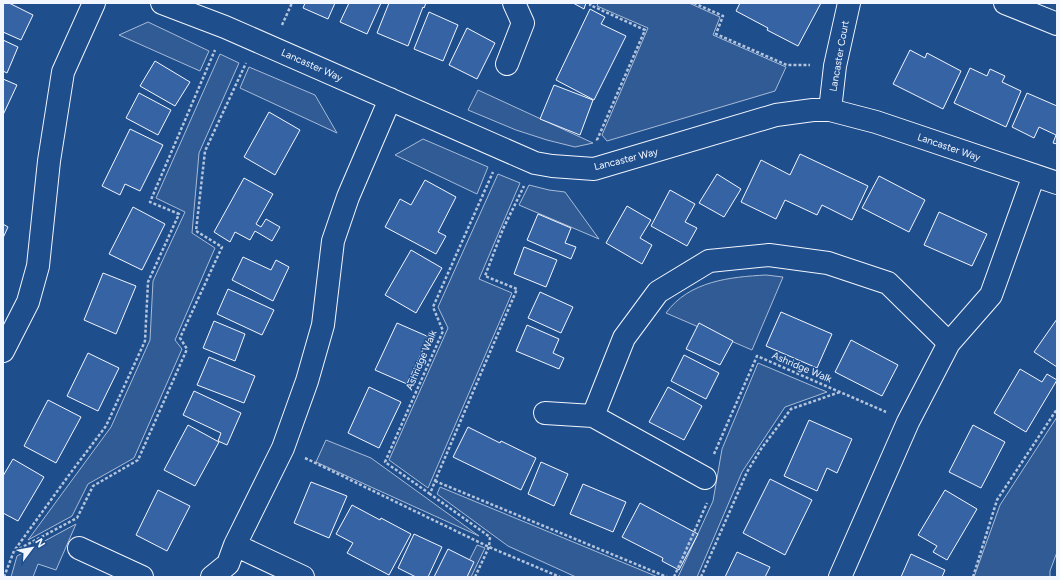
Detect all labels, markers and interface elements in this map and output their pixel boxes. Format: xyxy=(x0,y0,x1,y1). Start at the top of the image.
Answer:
street label: Lancaster Court xyxy=(826,19,852,93)
street label: Lancaster Way xyxy=(279,46,345,85)
street label: Lancaster Way xyxy=(916,130,983,164)
street label: Lancaster Way xyxy=(593,145,660,173)
street label: Ashridge Walk xyxy=(403,328,439,392)
street label: Ashridge Walk xyxy=(770,349,834,385)
north arrow xyxy=(12,528,52,568)
text: N xyxy=(32,536,48,550)

